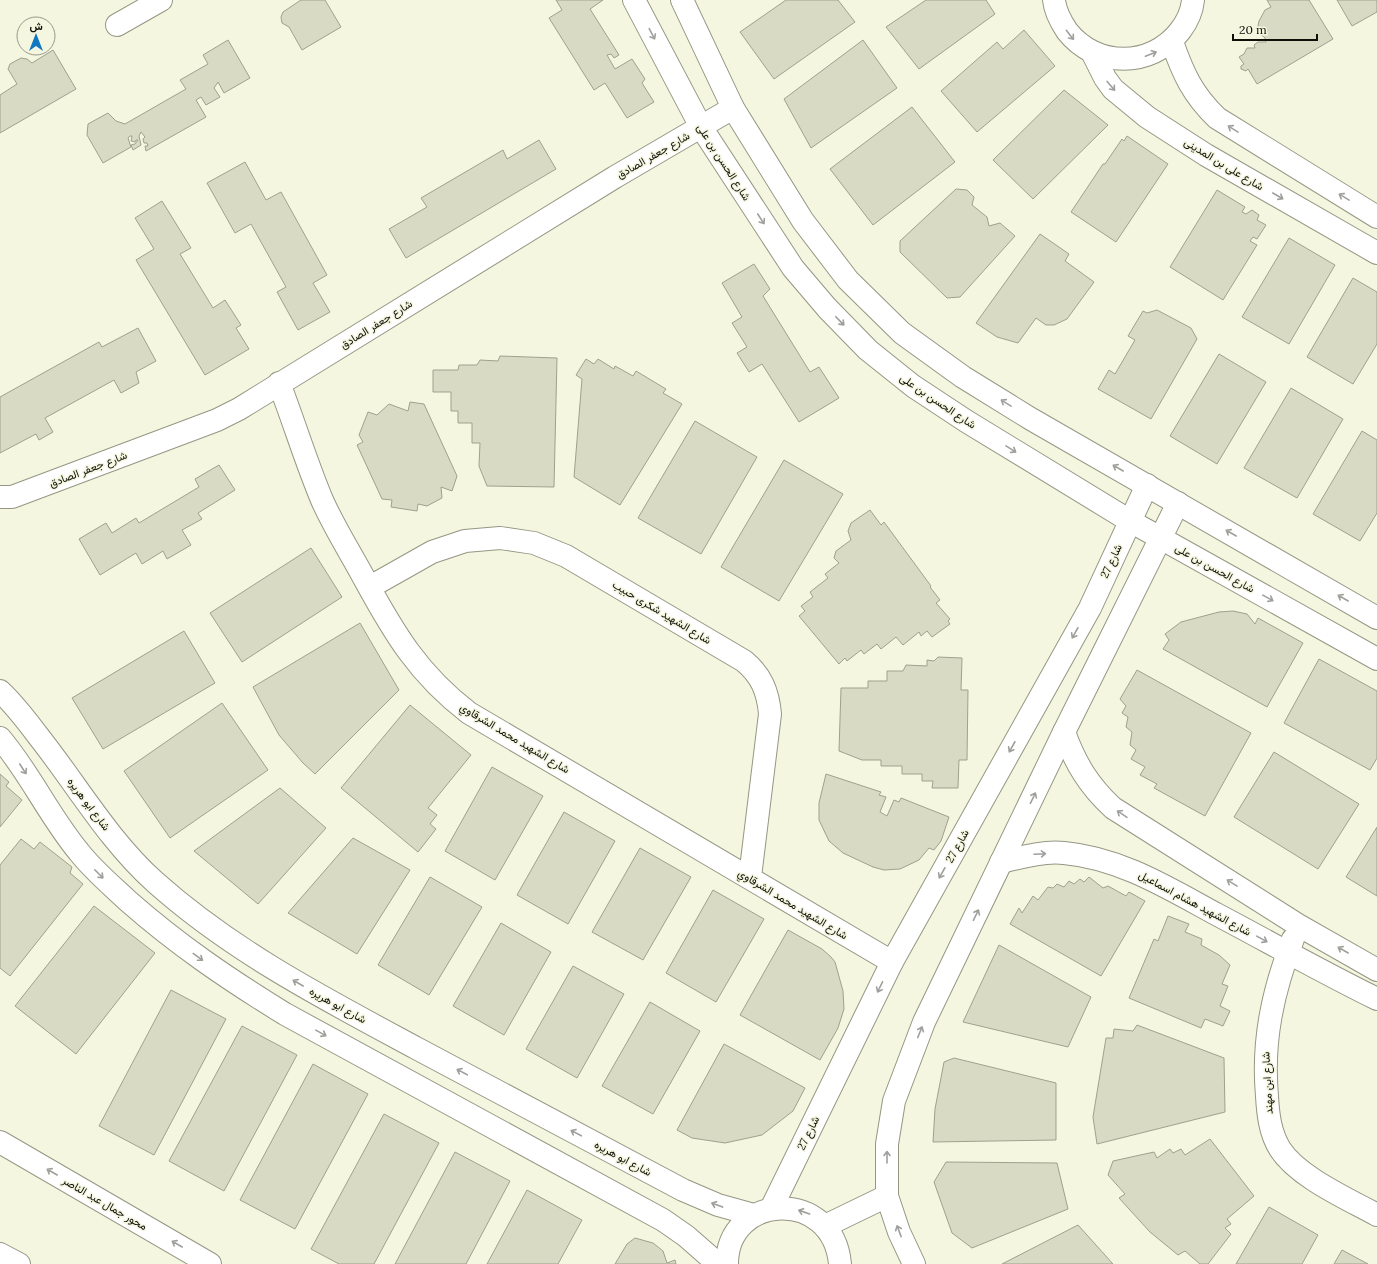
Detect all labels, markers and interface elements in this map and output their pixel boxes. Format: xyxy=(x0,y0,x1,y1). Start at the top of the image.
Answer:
north arrow xyxy=(16,16,56,56)
scale bar xyxy=(1233,16,1317,42)
text: ش xyxy=(29,19,43,33)
text: 20 m xyxy=(1239,22,1267,37)
one-way arrow xyxy=(649,28,656,40)
one-way arrow xyxy=(1066,29,1075,40)
one-way arrow xyxy=(1144,49,1156,57)
one-way arrow xyxy=(1107,81,1116,91)
street label: شارع الحسن بن على xyxy=(693,121,754,204)
one-way arrow xyxy=(1227,125,1238,133)
street label: شارع جعفر الصادق xyxy=(614,128,693,182)
street label: شارع على بن المدينى xyxy=(1181,135,1267,194)
one-way arrow xyxy=(1338,192,1350,200)
one-way arrow xyxy=(1271,193,1283,201)
one-way arrow xyxy=(757,213,765,224)
street label: شارع جعفر الصادق xyxy=(337,296,415,353)
one-way arrow xyxy=(835,316,845,326)
street label: شارع الحسن بن على xyxy=(897,370,979,433)
one-way arrow xyxy=(1001,399,1012,407)
one-way arrow xyxy=(1005,445,1017,453)
street label: شارع جعفر الصادق xyxy=(47,448,130,491)
one-way arrow xyxy=(1112,464,1124,472)
one-way arrow xyxy=(1225,529,1237,537)
street label: شارع الحسن بن على xyxy=(1172,540,1258,597)
street label: شارع 27 xyxy=(1097,541,1126,581)
street label: شارع الشهيد شكرى حبيب xyxy=(610,577,714,648)
one-way arrow xyxy=(1337,594,1349,602)
one-way arrow xyxy=(1262,595,1274,603)
one-way arrow xyxy=(1071,627,1079,639)
street label: شارع الشهيد محمد الشرقاوي xyxy=(456,700,573,779)
one-way arrow xyxy=(1007,741,1015,753)
one-way arrow xyxy=(19,763,27,774)
street label: شارع ابو هريره xyxy=(64,775,114,834)
one-way arrow xyxy=(1029,792,1037,804)
one-way arrow xyxy=(1117,810,1128,818)
street label: شارع 27 xyxy=(942,827,973,866)
one-way arrow xyxy=(1033,850,1046,858)
street label: شارع الشهيد محمد الشرقاوي xyxy=(734,866,851,945)
one-way arrow xyxy=(937,866,945,878)
street label: شارع الشهيد هشام اسماعيل xyxy=(1136,867,1254,940)
one-way arrow xyxy=(94,869,104,879)
one-way arrow xyxy=(1226,879,1238,887)
one-way arrow xyxy=(973,909,980,921)
one-way arrow xyxy=(1256,935,1268,943)
one-way arrow xyxy=(1337,946,1349,954)
one-way arrow xyxy=(193,953,204,962)
one-way arrow xyxy=(292,978,304,986)
one-way arrow xyxy=(875,980,883,992)
street label: شارع ابو هريره xyxy=(307,984,369,1027)
one-way arrow xyxy=(917,1027,924,1039)
one-way arrow xyxy=(315,1030,327,1038)
street label: شارع ابن مهند xyxy=(1258,1051,1277,1115)
one-way arrow xyxy=(456,1068,468,1075)
street label: شارع 27 xyxy=(794,1113,823,1153)
one-way arrow xyxy=(570,1129,582,1136)
street label: شارع ابو هريره xyxy=(592,1137,654,1180)
one-way arrow xyxy=(883,1151,891,1164)
one-way arrow xyxy=(46,1168,58,1176)
street label: محور جمال عبد الناصر xyxy=(59,1173,150,1233)
one-way arrow xyxy=(711,1200,723,1208)
one-way arrow xyxy=(798,1208,810,1216)
one-way arrow xyxy=(895,1225,903,1237)
one-way arrow xyxy=(171,1240,183,1248)

